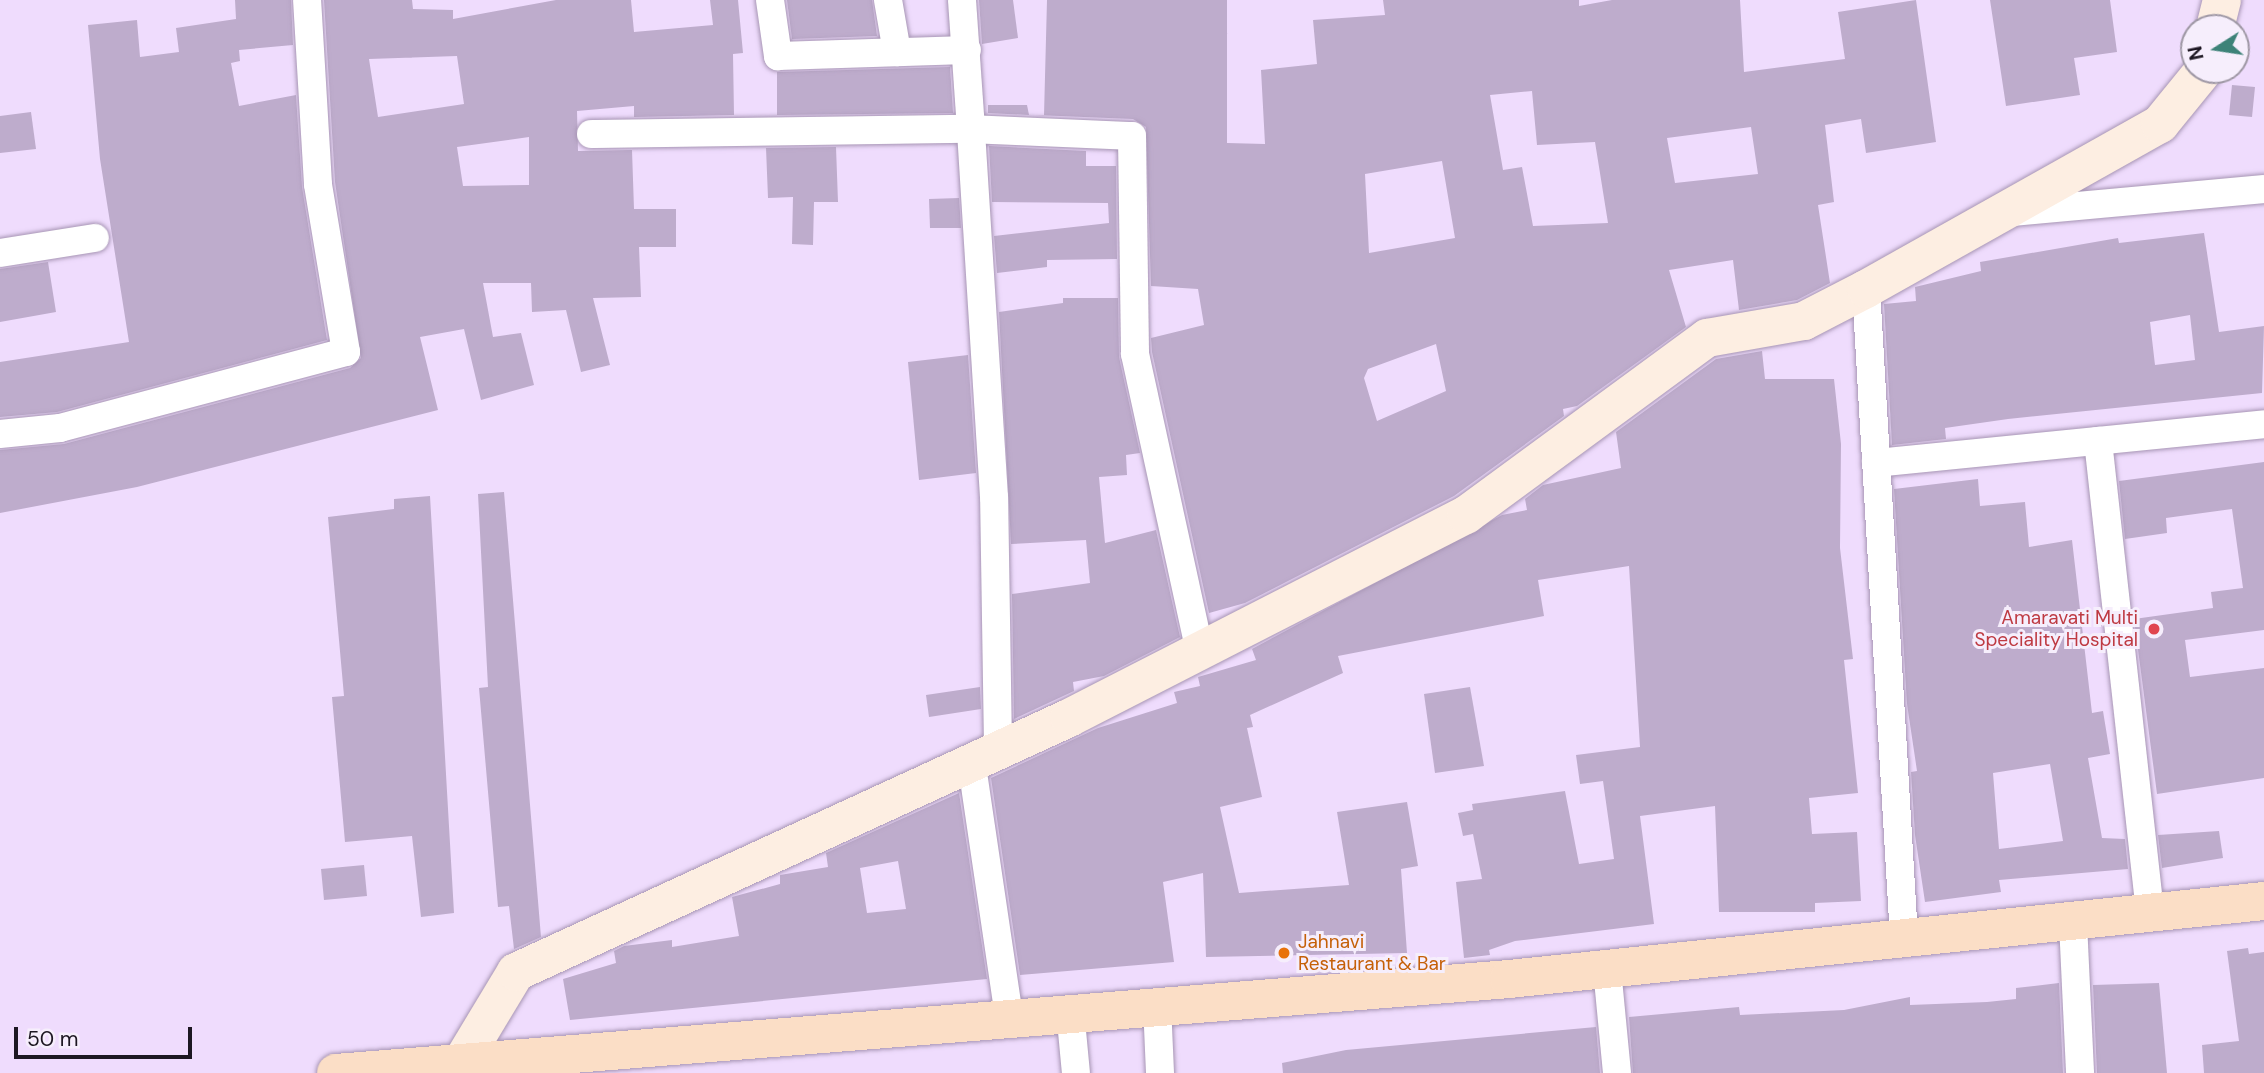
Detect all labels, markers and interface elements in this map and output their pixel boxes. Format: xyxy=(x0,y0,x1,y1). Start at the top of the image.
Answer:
north arrow xyxy=(2180,14,2250,84)
text: N xyxy=(2182,44,2210,62)
place label: Amaravati Multi Speciality Hospital xyxy=(1974,607,2138,651)
marker: Amaravati Multi Speciality Hospital xyxy=(2144,619,2164,639)
place label: Jahnavi Restaurant & Bar xyxy=(1298,931,1446,975)
marker: Jahnavi Restaurant & Bar xyxy=(1276,945,1292,961)
scale bar xyxy=(18,1014,196,1058)
text: 50 m xyxy=(27,1025,78,1053)

